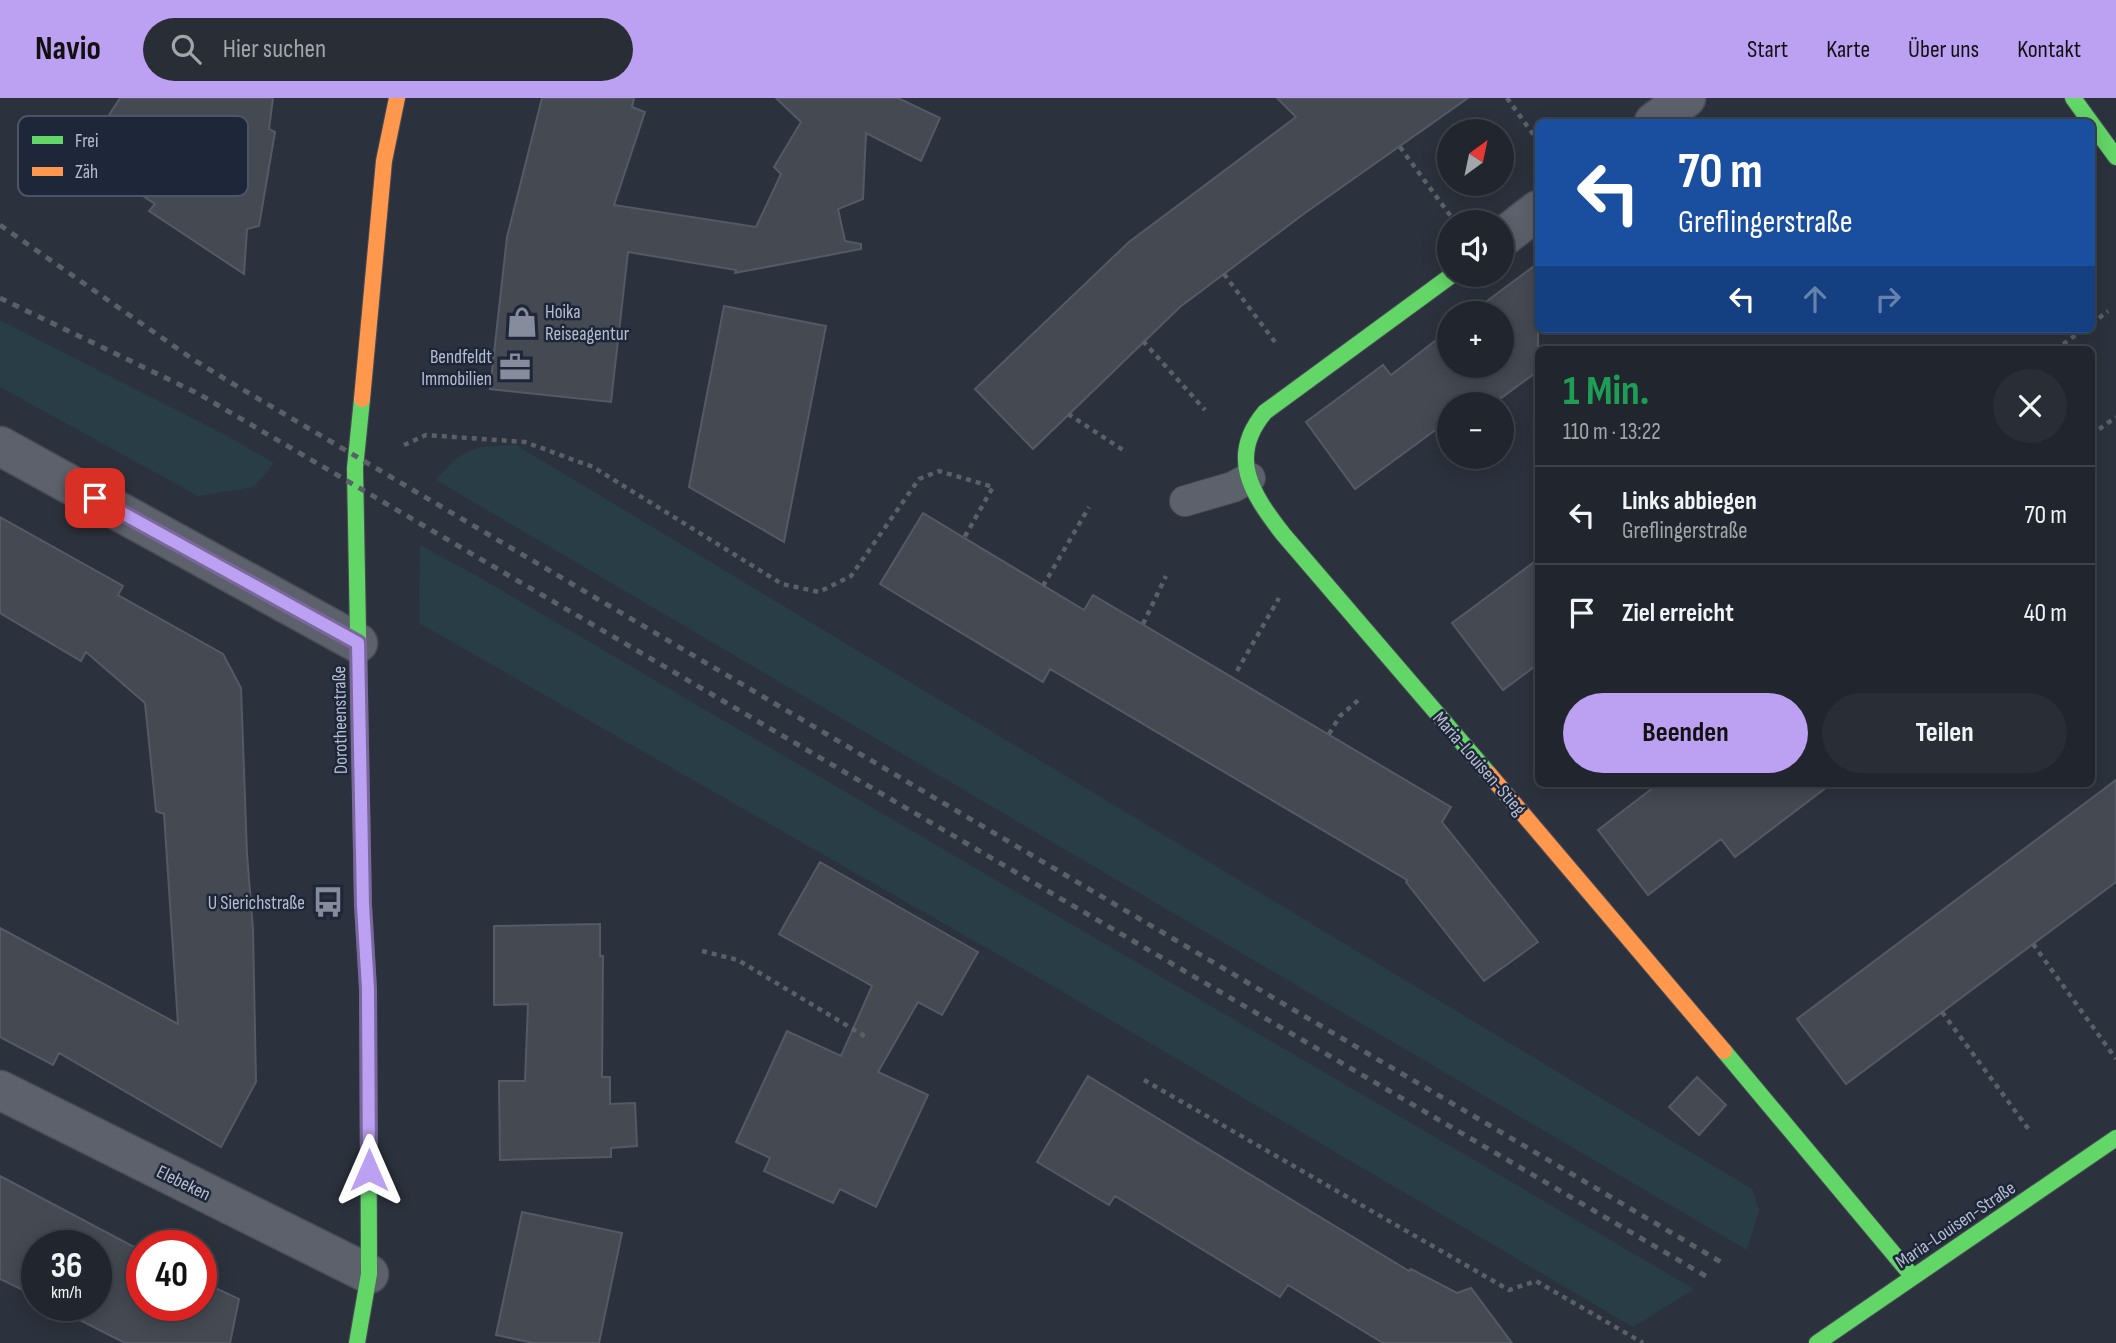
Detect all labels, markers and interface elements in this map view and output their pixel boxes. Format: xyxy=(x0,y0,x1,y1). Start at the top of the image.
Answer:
search box xyxy=(143,18,633,81)
text: Navio xyxy=(35,29,101,69)
icon: search xyxy=(167,30,205,68)
text: Hier suchen xyxy=(223,34,326,65)
text: Start xyxy=(1747,35,1788,64)
text: Karte xyxy=(1826,35,1870,64)
text: Über uns xyxy=(1908,35,1979,64)
text: Kontakt xyxy=(2017,35,2081,64)
legend xyxy=(18,116,248,196)
north arrow xyxy=(1437,119,1514,196)
map controls xyxy=(1437,119,1514,469)
text: Frei xyxy=(75,130,99,153)
text: 70 m xyxy=(1678,143,1763,202)
icon: left xyxy=(1563,147,1654,238)
text: Zäh xyxy=(75,161,98,184)
text: Greflingerstraße xyxy=(1678,203,1853,242)
button: sound xyxy=(1437,210,1514,287)
icon: left xyxy=(1723,280,1761,318)
icon: ahead xyxy=(1796,280,1834,318)
icon: right xyxy=(1869,280,1907,318)
place label: Hoika Reiseagentur xyxy=(545,301,630,346)
button: + xyxy=(1437,301,1514,378)
shop icon: Hoika Reiseagentur xyxy=(505,305,539,339)
place label: Bendfeldt Immobilien xyxy=(421,346,492,391)
office icon: Bendfeldt Immobilien xyxy=(498,350,532,384)
text: 1 Min. xyxy=(1563,366,1649,417)
button: close xyxy=(1993,369,2067,443)
button: − xyxy=(1437,392,1514,469)
text: 110 m · 13:22 xyxy=(1563,418,1661,446)
pin xyxy=(65,468,125,528)
icon: arrive xyxy=(76,479,114,517)
text: Links abbiegen xyxy=(1622,486,1757,517)
icon: left xyxy=(1563,496,1601,534)
text: 70 m xyxy=(2024,500,2067,531)
text: Greflingerstraße xyxy=(1622,517,1748,545)
icon: arrive xyxy=(1563,594,1601,632)
text: Ziel erreicht xyxy=(1622,598,1734,629)
text: 40 m xyxy=(2024,598,2067,629)
street label: Dorotheenstraße xyxy=(328,666,353,774)
button: Beenden xyxy=(1563,693,1808,773)
button: Teilen xyxy=(1822,693,2067,773)
street label: Maria-Louisen-Stieg xyxy=(1427,707,1531,821)
bus stop icon: U Sierichstraße xyxy=(311,885,345,919)
place label: U Sierichstraße xyxy=(208,892,305,915)
position arrow xyxy=(332,1133,406,1207)
street label: Elebeken xyxy=(153,1160,214,1206)
street label: Maria-Louisen-Straße xyxy=(1892,1177,2020,1274)
speed limit sign: 40 xyxy=(126,1230,217,1321)
text: 36 xyxy=(50,1245,83,1288)
text: km/h xyxy=(51,1282,82,1303)

